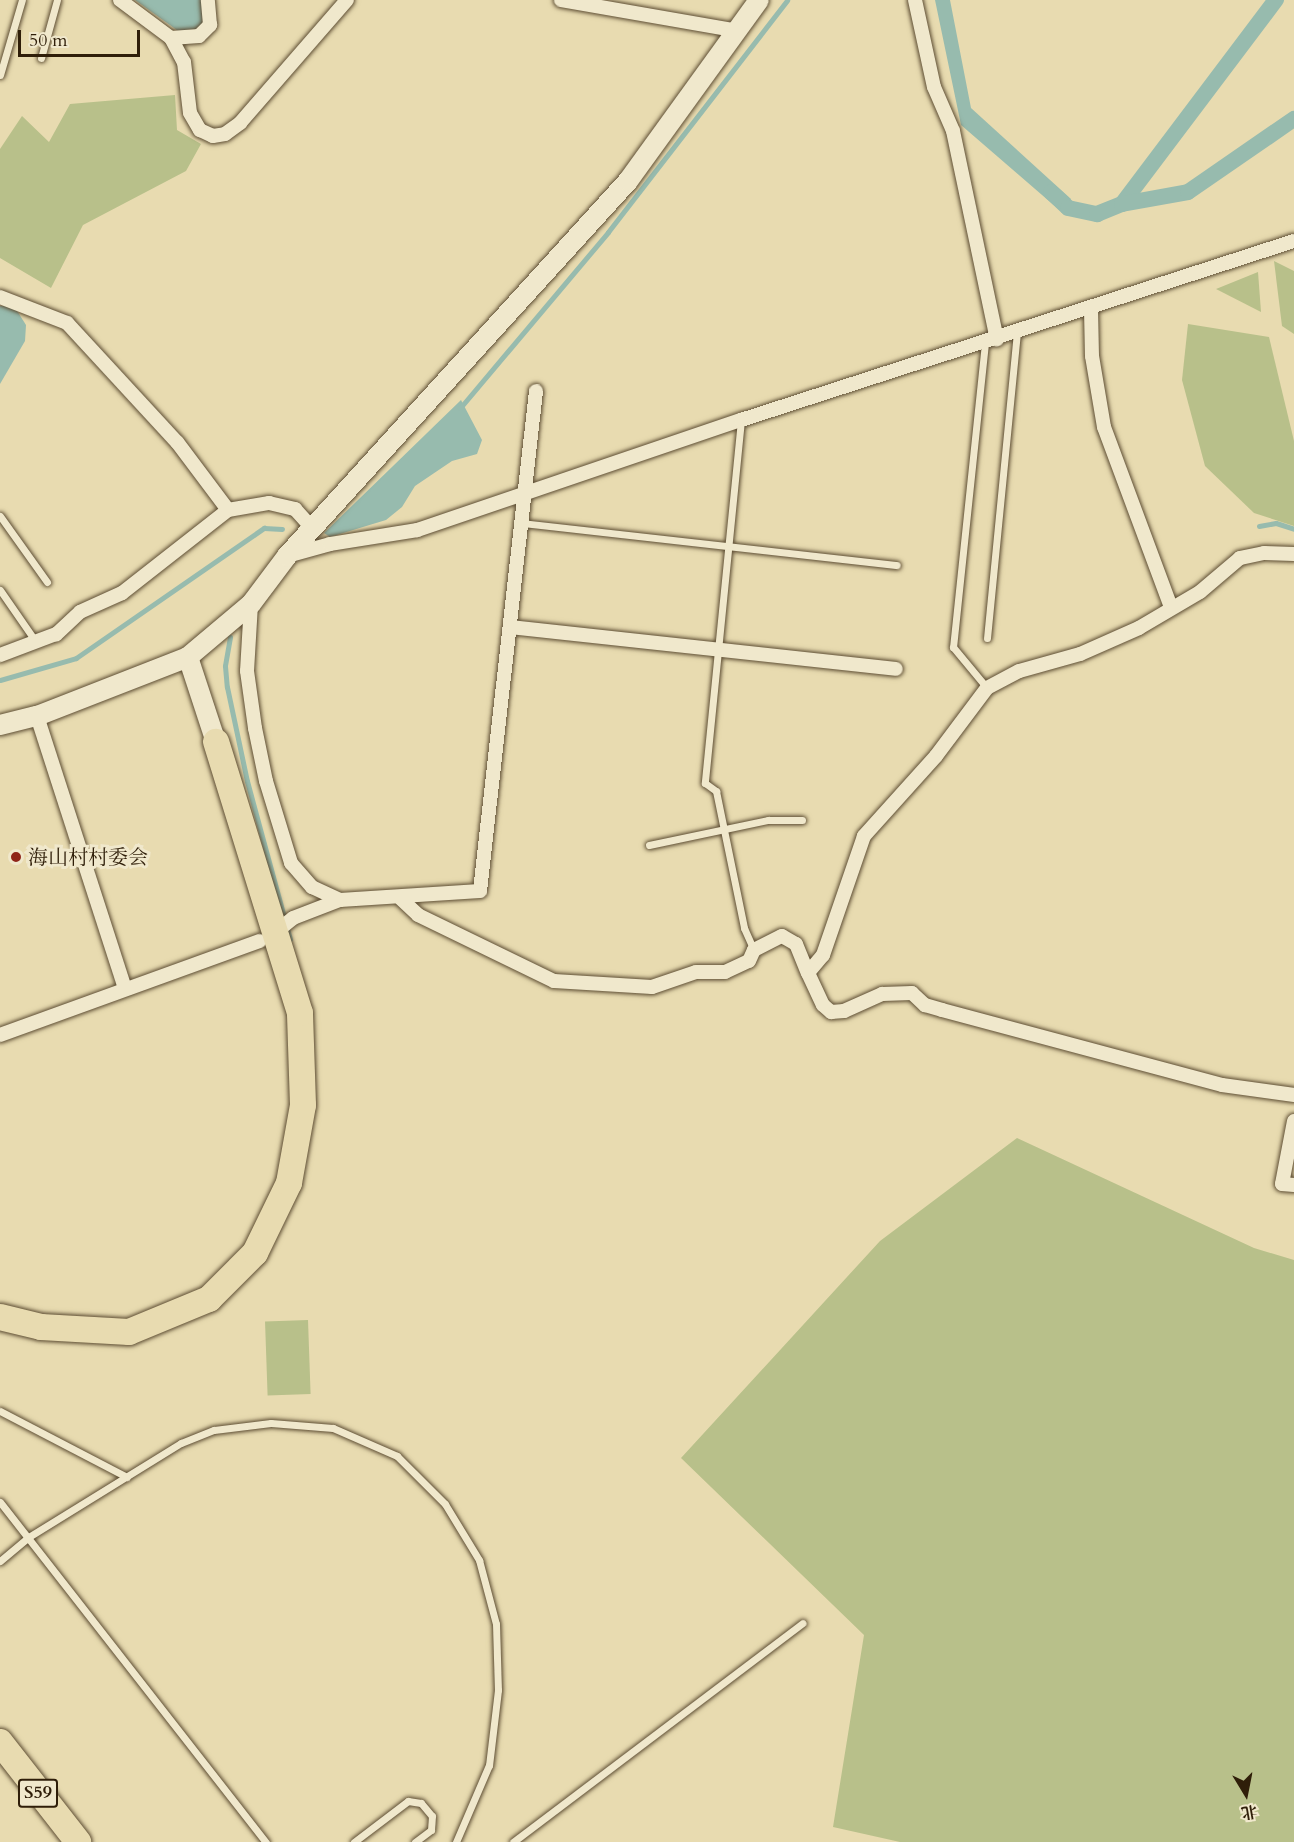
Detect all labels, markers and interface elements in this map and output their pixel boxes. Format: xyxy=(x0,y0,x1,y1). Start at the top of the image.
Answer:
scale bar xyxy=(21,18,142,56)
text: 50 m xyxy=(29,28,68,53)
place label: 海山村村委会 xyxy=(28,845,148,869)
marker: 海山村村委会 xyxy=(9,850,23,864)
north arrow xyxy=(1216,1764,1276,1824)
road number: S59 xyxy=(17,1778,59,1808)
text: 北 xyxy=(1239,1800,1259,1824)

